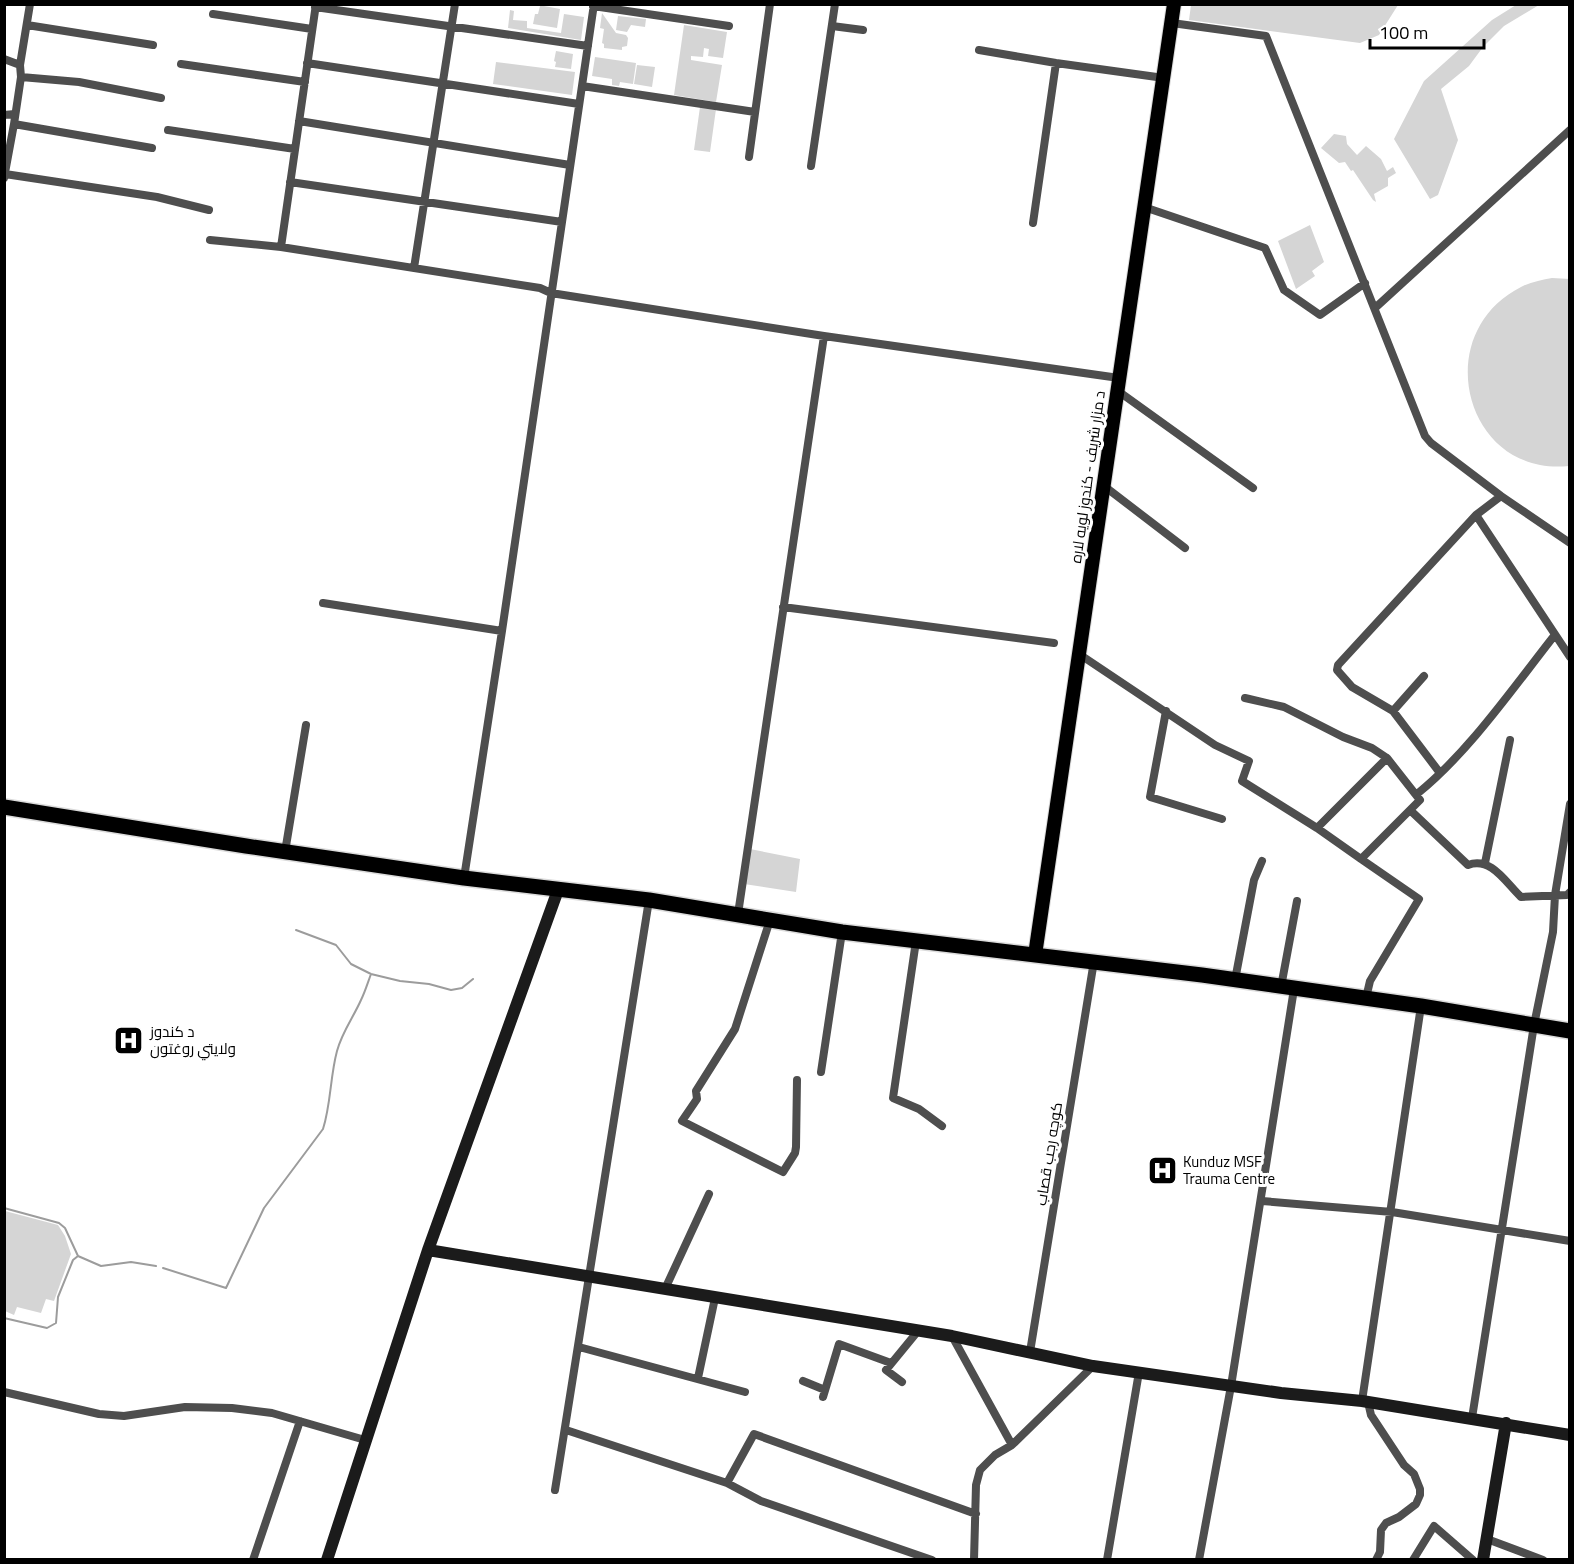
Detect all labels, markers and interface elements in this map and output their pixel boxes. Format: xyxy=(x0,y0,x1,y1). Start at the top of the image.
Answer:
scale bar xyxy=(1370,12,1484,50)
text: 100 m xyxy=(1379,19,1428,46)
street label: د مزار شریف - کندوز لویه لاره xyxy=(1064,389,1111,565)
place label: د کندوز ولایتي روغتون xyxy=(149,1020,236,1061)
hospital icon: د کندوز ولایتي روغتون xyxy=(113,1025,145,1057)
street label: کوچه رجب قصاب xyxy=(1029,1101,1068,1207)
place label: Kunduz MSF Trauma Centre xyxy=(1183,1150,1275,1190)
hospital icon: Kunduz MSF Trauma Centre xyxy=(1146,1155,1178,1187)

